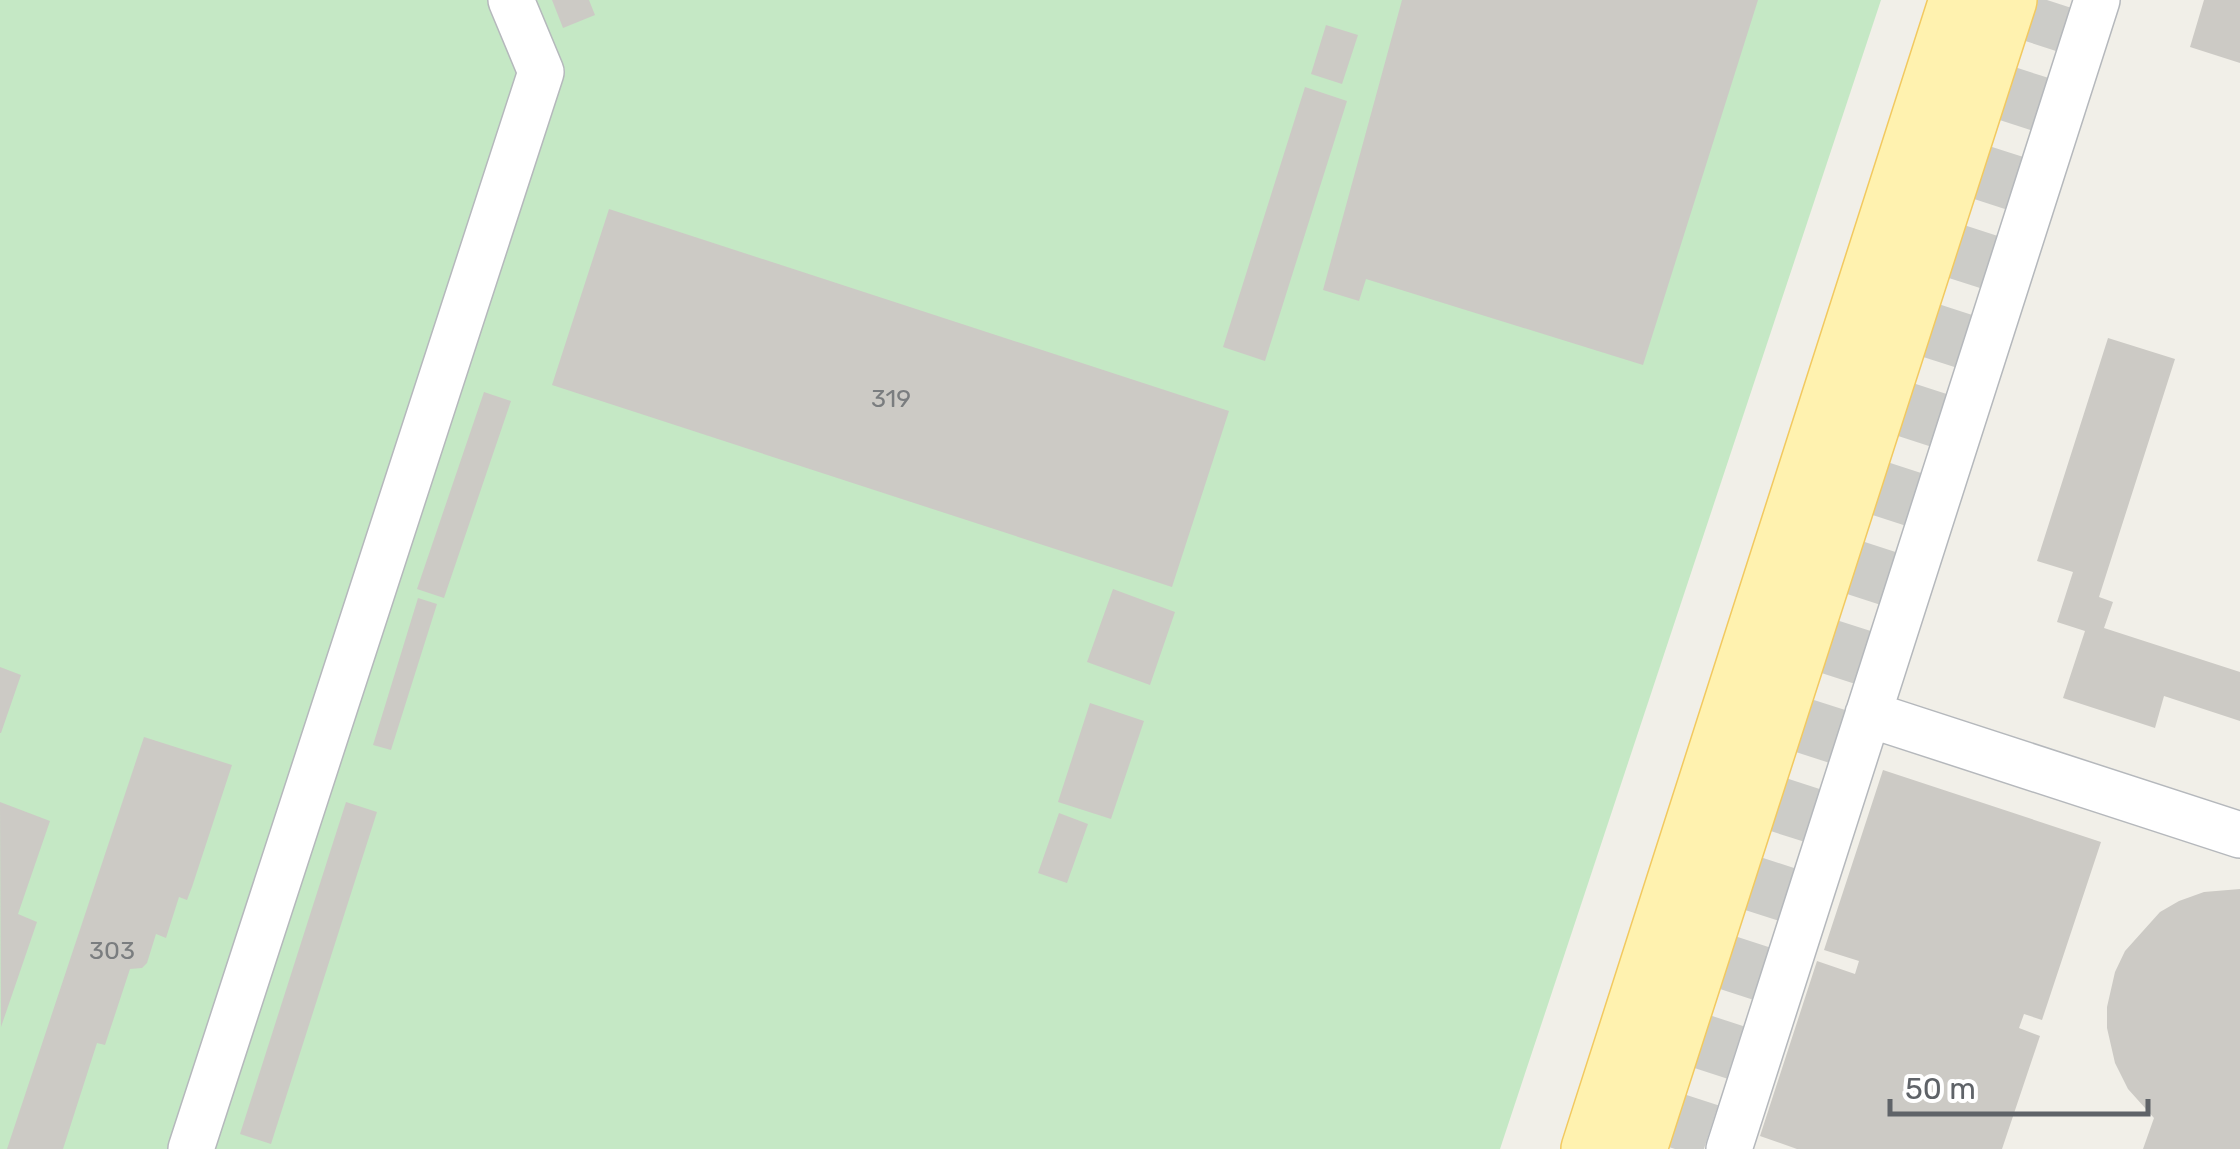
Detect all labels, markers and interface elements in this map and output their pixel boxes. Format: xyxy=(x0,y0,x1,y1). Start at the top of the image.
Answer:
house number: 319 xyxy=(871,384,911,413)
house number: 303 xyxy=(89,936,135,965)
scale bar xyxy=(1890,1054,2148,1116)
text: 50 m xyxy=(1905,1071,1976,1107)

